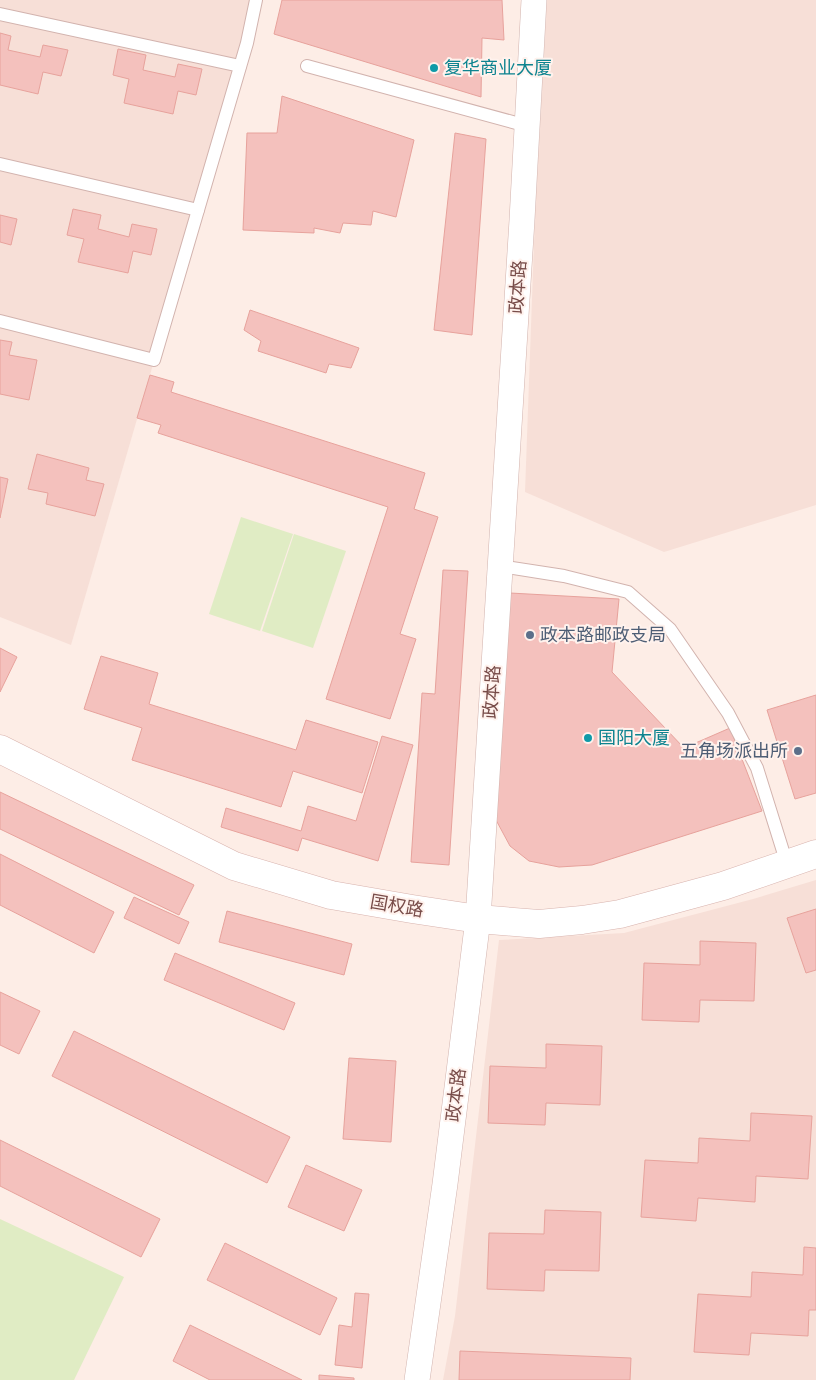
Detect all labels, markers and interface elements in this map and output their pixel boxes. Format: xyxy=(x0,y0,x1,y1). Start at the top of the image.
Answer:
place label: 复华商业大厦 xyxy=(444,57,552,77)
marker: 复华商业大厦 xyxy=(428,62,440,74)
street label: 政本路 xyxy=(505,259,529,315)
place label: 政本路邮政支局 xyxy=(540,624,666,644)
marker: 政本路邮政支局 xyxy=(524,629,536,641)
street label: 政本路 xyxy=(479,664,503,720)
place label: 国阳大厦 xyxy=(598,727,670,747)
marker: 国阳大厦 xyxy=(582,732,594,744)
place label: 五角场派出所 xyxy=(680,740,788,760)
marker: 五角场派出所 xyxy=(792,745,804,757)
street label: 国权路 xyxy=(369,890,425,920)
street label: 政本路 xyxy=(442,1067,468,1123)

